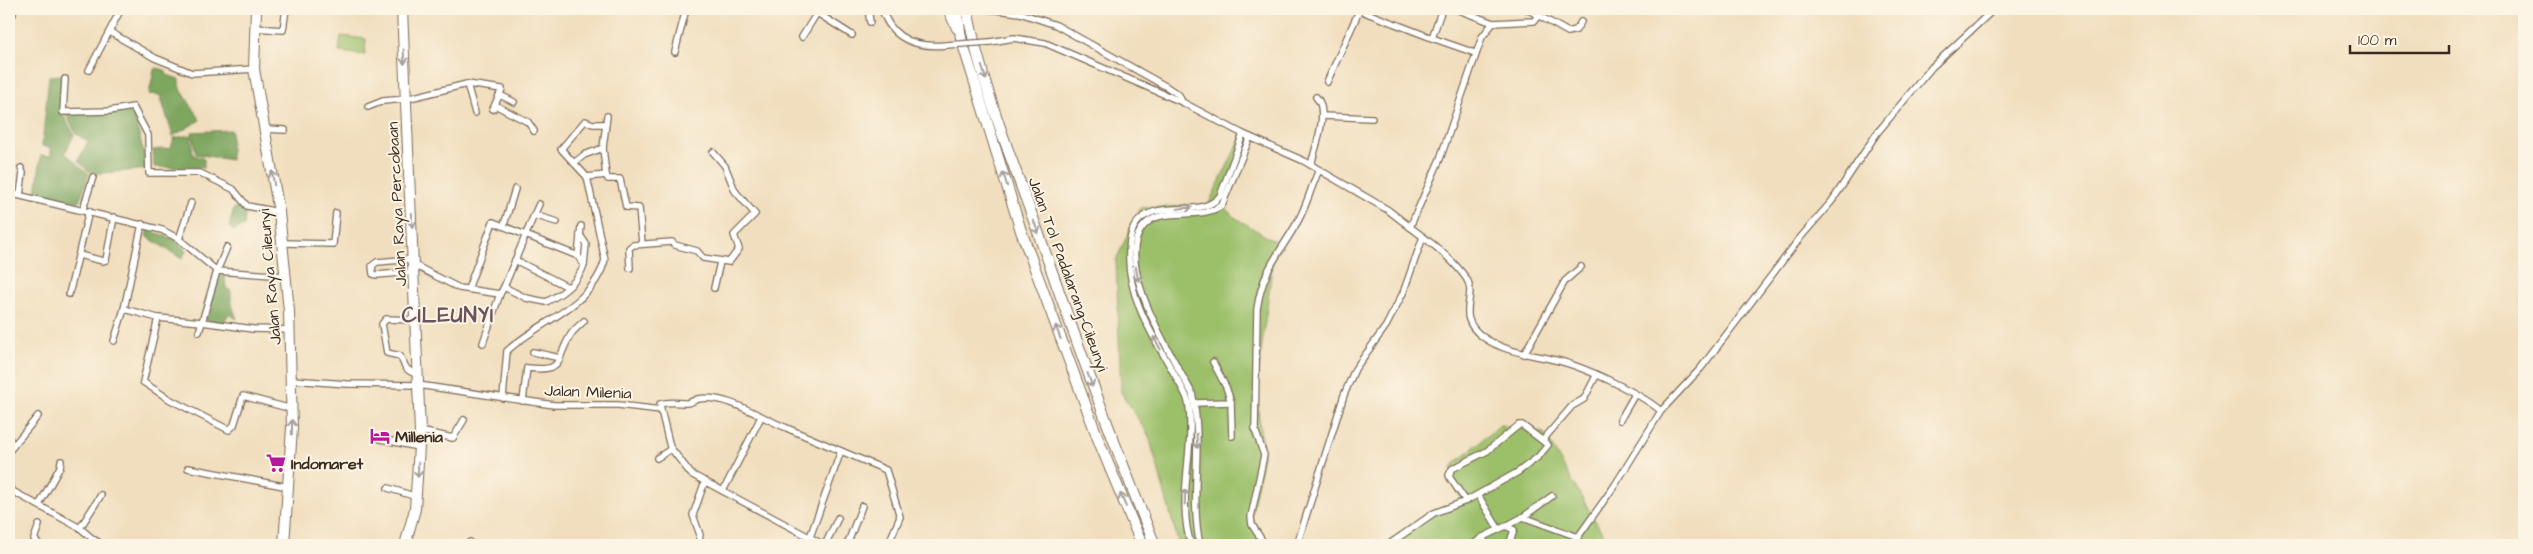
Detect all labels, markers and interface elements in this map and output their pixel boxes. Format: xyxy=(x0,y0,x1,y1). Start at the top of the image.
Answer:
scale bar xyxy=(2350,22,2449,54)
text: 100 m xyxy=(2358,30,2397,51)
one-way arrow xyxy=(400,49,409,65)
one-way arrow xyxy=(980,64,990,80)
street label: Jalan Raya Percobaan xyxy=(382,121,413,287)
one-way arrow xyxy=(268,170,277,186)
one-way arrow xyxy=(999,171,1009,187)
street label: Jalan Tol Padalarang–Cileunyi xyxy=(1022,174,1114,375)
one-way arrow xyxy=(1177,203,1193,212)
street label: Jalan Raya Cileunyi xyxy=(253,207,288,346)
one-way arrow xyxy=(407,212,416,228)
one-way arrow xyxy=(1032,218,1041,234)
one-way arrow xyxy=(1132,266,1142,282)
district label: CILEUNYI xyxy=(402,301,494,330)
one-way arrow xyxy=(1053,325,1062,341)
one-way arrow xyxy=(1151,336,1161,351)
one-way arrow xyxy=(1086,372,1095,387)
street label: Jalan Milenia xyxy=(544,379,632,405)
one-way arrow xyxy=(287,419,296,435)
hotel icon: Millenia xyxy=(369,425,391,447)
place label: Millenia xyxy=(395,426,444,448)
one-way arrow xyxy=(1193,432,1202,448)
supermarket icon: Indomaret xyxy=(265,452,287,474)
place label: Indomaret xyxy=(291,453,364,475)
one-way arrow xyxy=(413,461,422,477)
one-way arrow xyxy=(1181,489,1190,505)
one-way arrow xyxy=(1118,493,1128,508)

